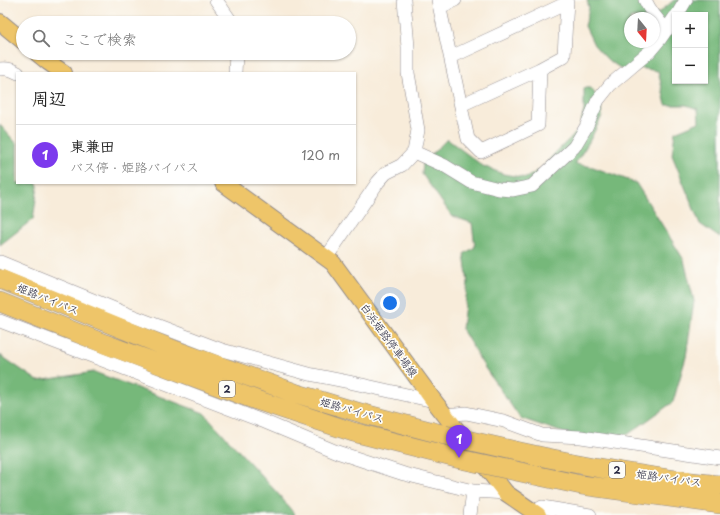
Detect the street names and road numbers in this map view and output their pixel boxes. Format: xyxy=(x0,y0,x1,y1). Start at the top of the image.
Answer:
street label: 姫路バイパス xyxy=(15,278,82,319)
street label: 白浜姫路停車場線 xyxy=(357,299,422,380)
road number: 2 xyxy=(219,381,235,397)
street label: 姫路バイパス xyxy=(318,392,386,427)
road number: 2 xyxy=(609,462,625,478)
street label: 姫路バイパス xyxy=(635,465,703,490)

